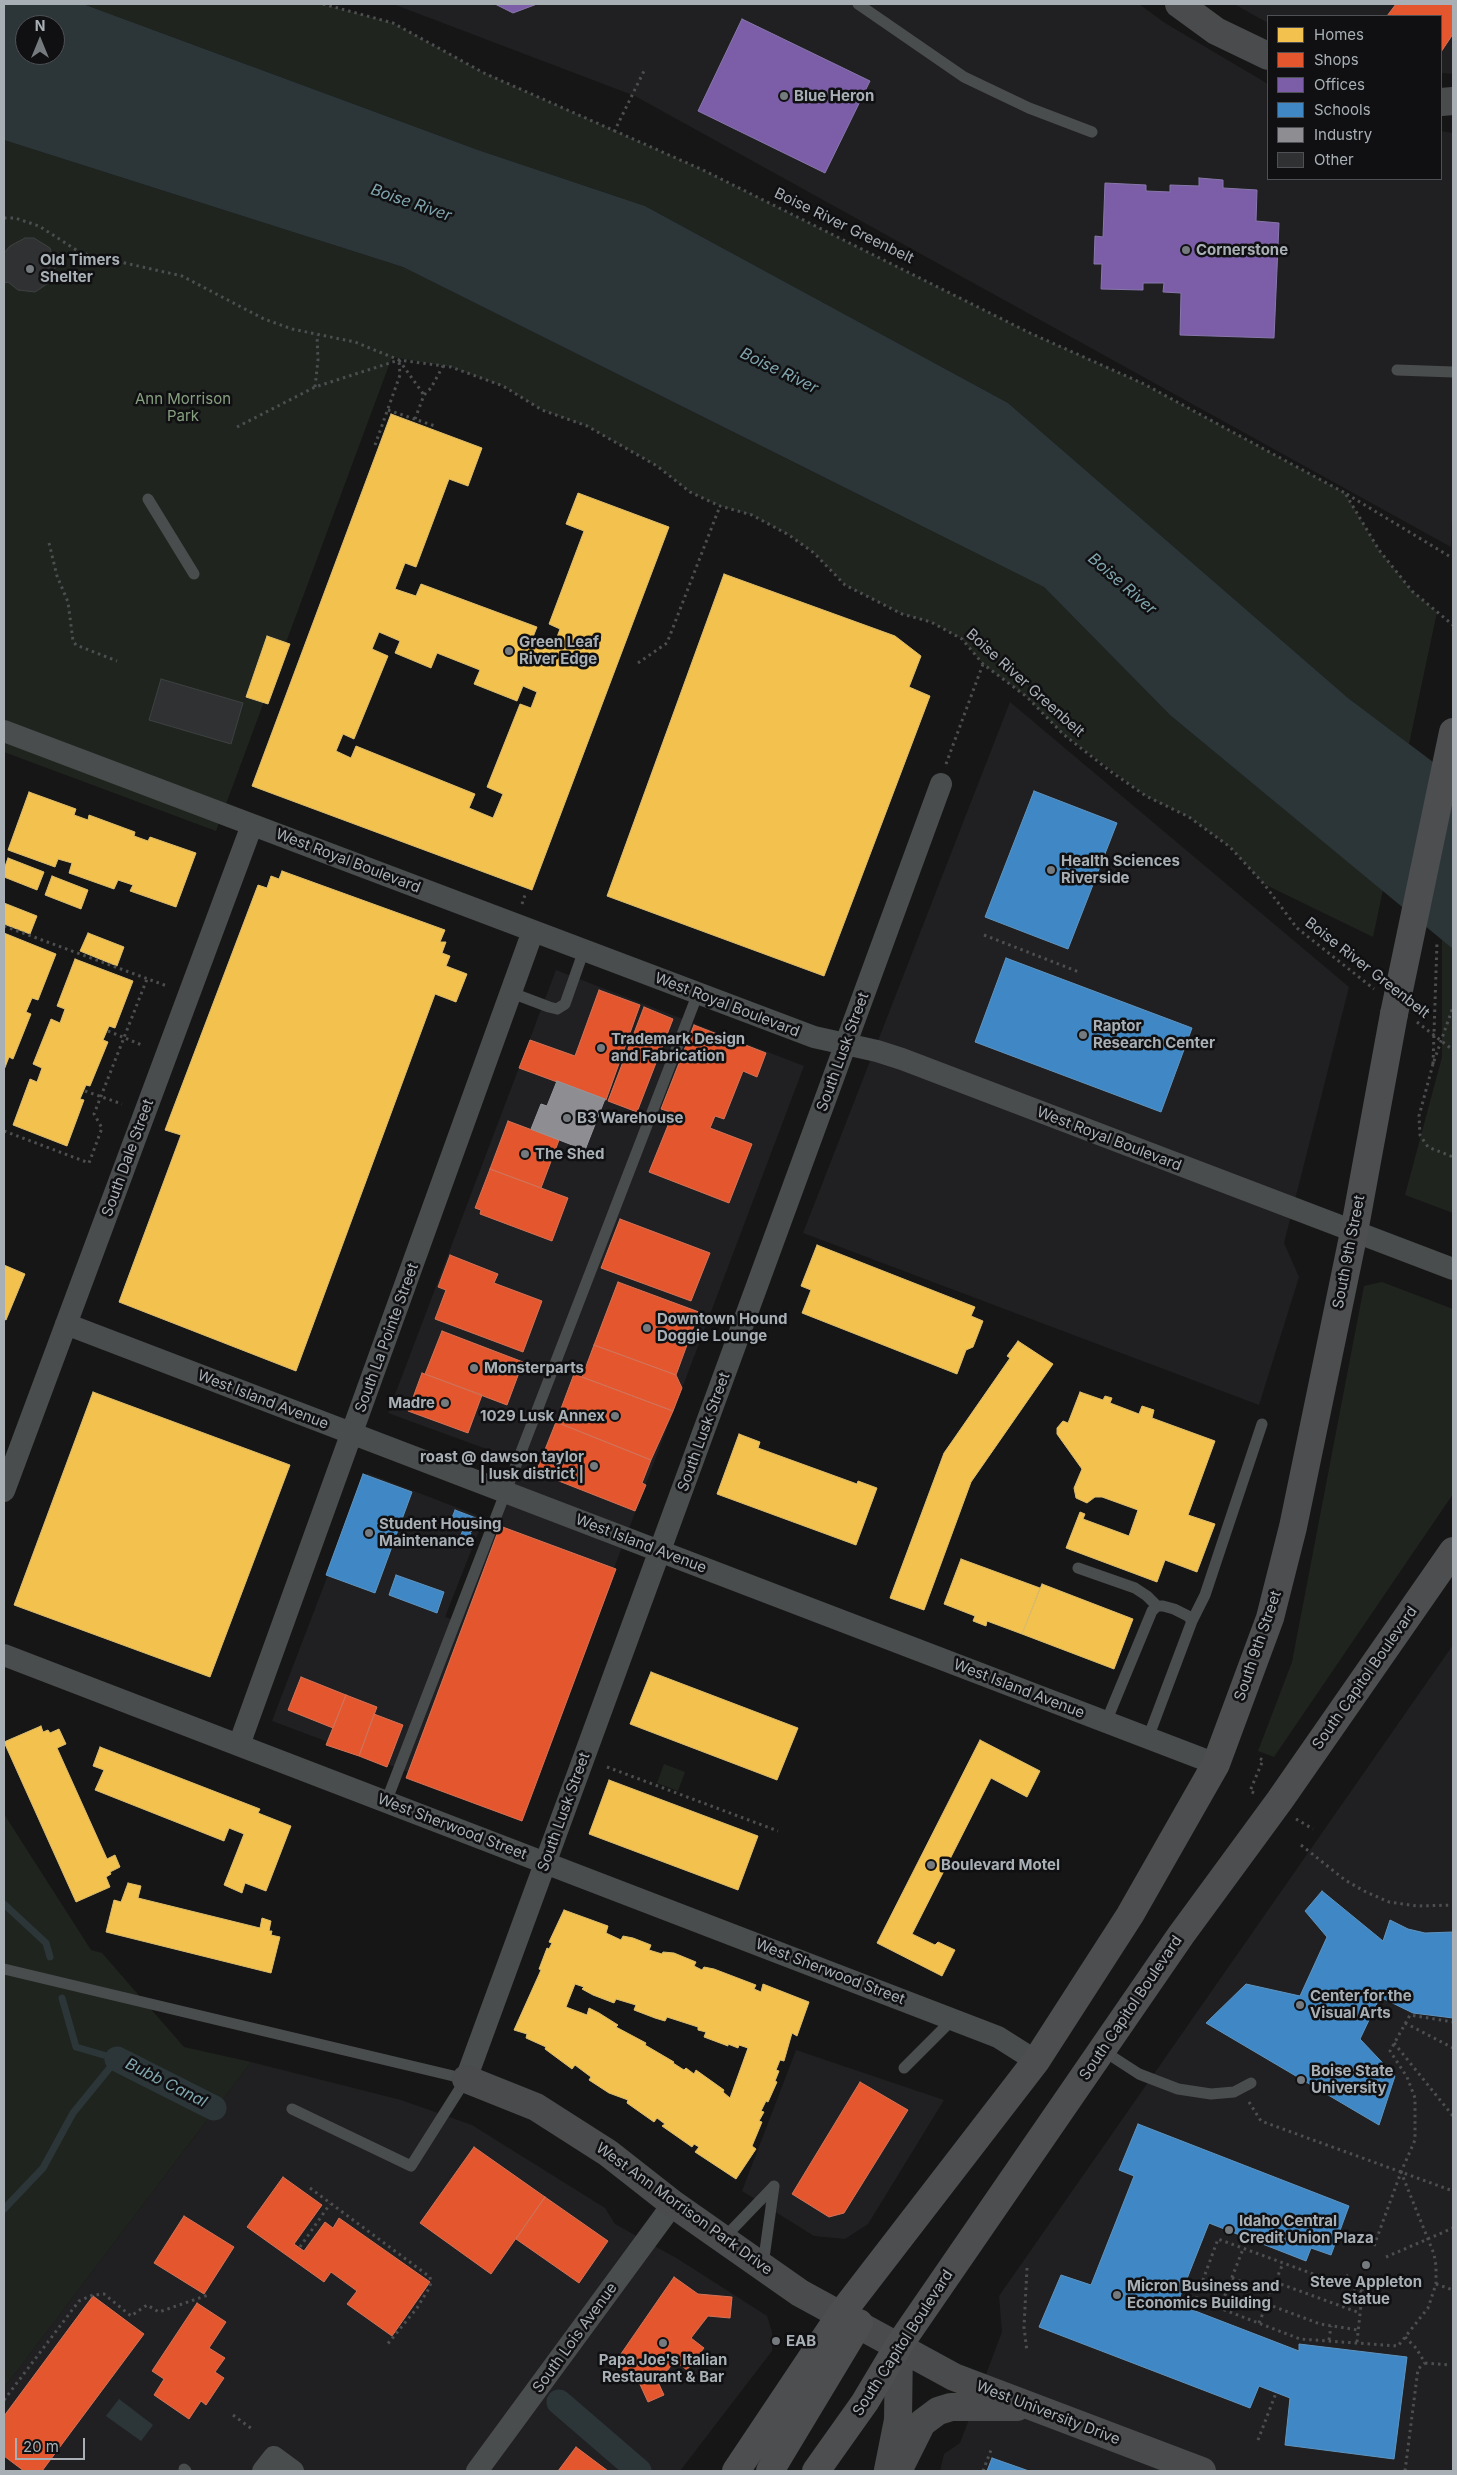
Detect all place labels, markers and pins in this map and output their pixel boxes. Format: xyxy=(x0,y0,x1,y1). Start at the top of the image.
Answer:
place label: Blue Heron xyxy=(794,87,874,105)
marker: Blue Heron xyxy=(778,90,790,102)
place label: Cornerstone xyxy=(1196,241,1288,259)
marker: Cornerstone xyxy=(1180,244,1192,256)
place label: Old Timers Shelter xyxy=(40,251,120,286)
marker: Old Timers Shelter xyxy=(24,263,36,275)
place label: Green Leaf River Edge xyxy=(519,633,599,668)
marker: Green Leaf River Edge xyxy=(503,645,515,657)
place label: Health Sciences Riverside xyxy=(1061,852,1180,887)
marker: Health Sciences Riverside xyxy=(1045,864,1057,876)
place label: Raptor Research Center xyxy=(1093,1017,1215,1052)
marker: Raptor Research Center xyxy=(1077,1029,1089,1041)
place label: Trademark Design and Fabrication xyxy=(611,1030,745,1065)
marker: Trademark Design and Fabrication xyxy=(595,1042,607,1054)
place label: B3 Warehouse xyxy=(577,1109,683,1127)
marker: B3 Warehouse xyxy=(561,1112,573,1124)
place label: The Shed xyxy=(535,1145,604,1163)
marker: The Shed xyxy=(519,1148,531,1160)
place label: Downtown Hound Doggie Lounge xyxy=(657,1310,787,1345)
marker: Downtown Hound Doggie Lounge xyxy=(641,1322,653,1334)
place label: Monsterparts xyxy=(484,1359,584,1377)
marker: Monsterparts xyxy=(468,1362,480,1374)
place label: Madre xyxy=(388,1394,435,1412)
marker: Madre xyxy=(439,1397,451,1409)
place label: 1029 Lusk Annex xyxy=(480,1407,605,1425)
marker: 1029 Lusk Annex xyxy=(609,1410,621,1422)
place label: roast @ dawson taylor | lusk district | xyxy=(420,1448,584,1483)
marker: roast @ dawson taylor | lusk district | xyxy=(588,1460,600,1472)
place label: Student Housing Maintenance xyxy=(379,1515,501,1550)
marker: Student Housing Maintenance xyxy=(363,1527,375,1539)
place label: Boulevard Motel xyxy=(941,1856,1060,1874)
marker: Boulevard Motel xyxy=(925,1859,937,1871)
place label: Center for the Visual Arts xyxy=(1310,1987,1412,2022)
marker: Center for the Visual Arts xyxy=(1294,1999,1306,2011)
place label: Boise State University xyxy=(1311,2062,1393,2097)
marker: Boise State University xyxy=(1295,2074,1307,2086)
place label: Idaho Central Credit Union Plaza xyxy=(1239,2212,1374,2247)
marker: Idaho Central Credit Union Plaza xyxy=(1223,2224,1235,2236)
marker: Steve Appleton Statue xyxy=(1360,2259,1372,2271)
place label: Steve Appleton Statue xyxy=(1310,2273,1422,2308)
place label: Micron Business and Economics Building xyxy=(1127,2277,1280,2312)
marker: Micron Business and Economics Building xyxy=(1111,2289,1123,2301)
place label: EAB xyxy=(786,2332,816,2350)
marker: EAB xyxy=(770,2335,782,2347)
marker: Papa Joe's Italian Restaurant & Bar xyxy=(657,2337,669,2349)
place label: Papa Joe's Italian Restaurant & Bar xyxy=(599,2351,727,2386)

